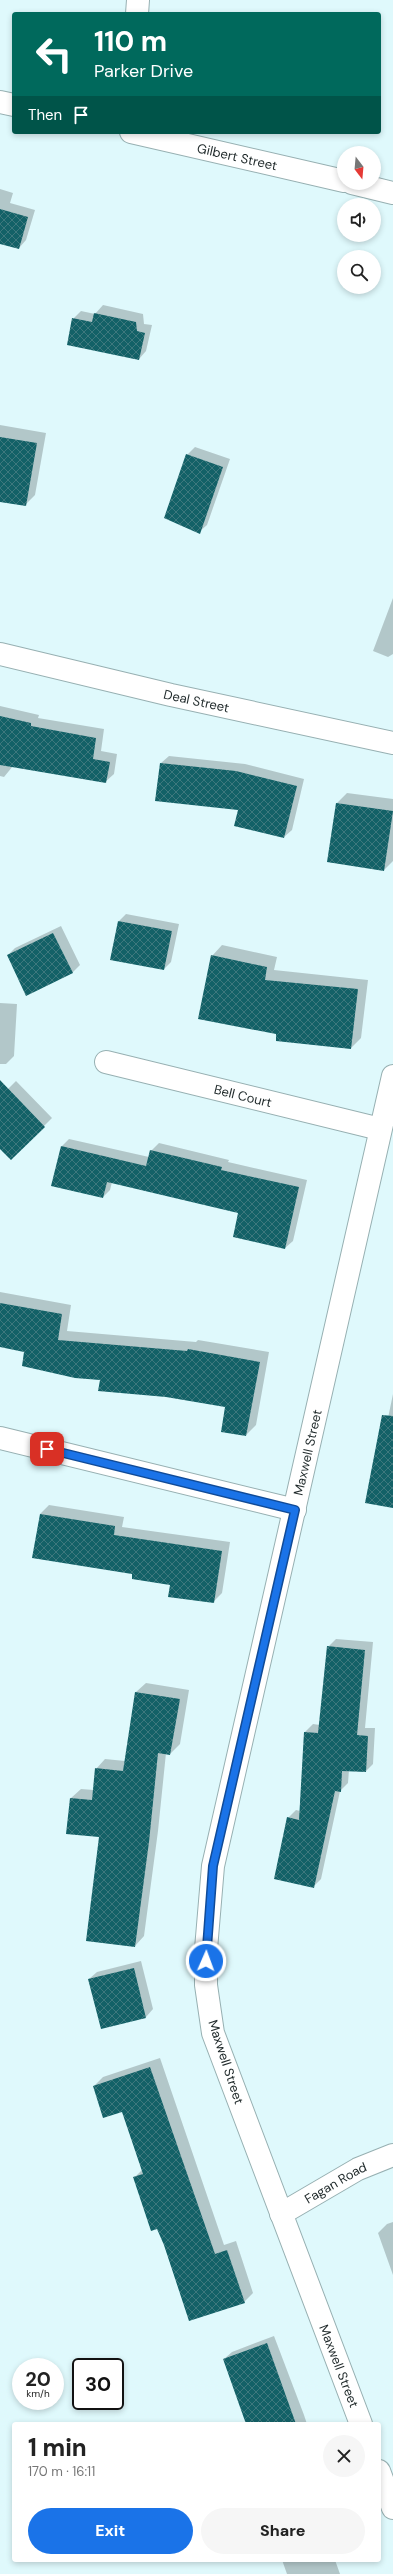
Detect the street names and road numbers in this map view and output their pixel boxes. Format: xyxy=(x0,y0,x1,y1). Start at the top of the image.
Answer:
street label: Gilbert Street xyxy=(196,139,279,174)
street label: Deal Street xyxy=(162,685,231,716)
street label: Bell Court xyxy=(212,1080,274,1111)
street label: Maxwell Street xyxy=(289,1408,325,1497)
street label: Maxwell Street xyxy=(204,2018,248,2106)
street label: Fagan Road xyxy=(301,2158,369,2207)
street label: Maxwell Street xyxy=(315,2322,363,2410)

